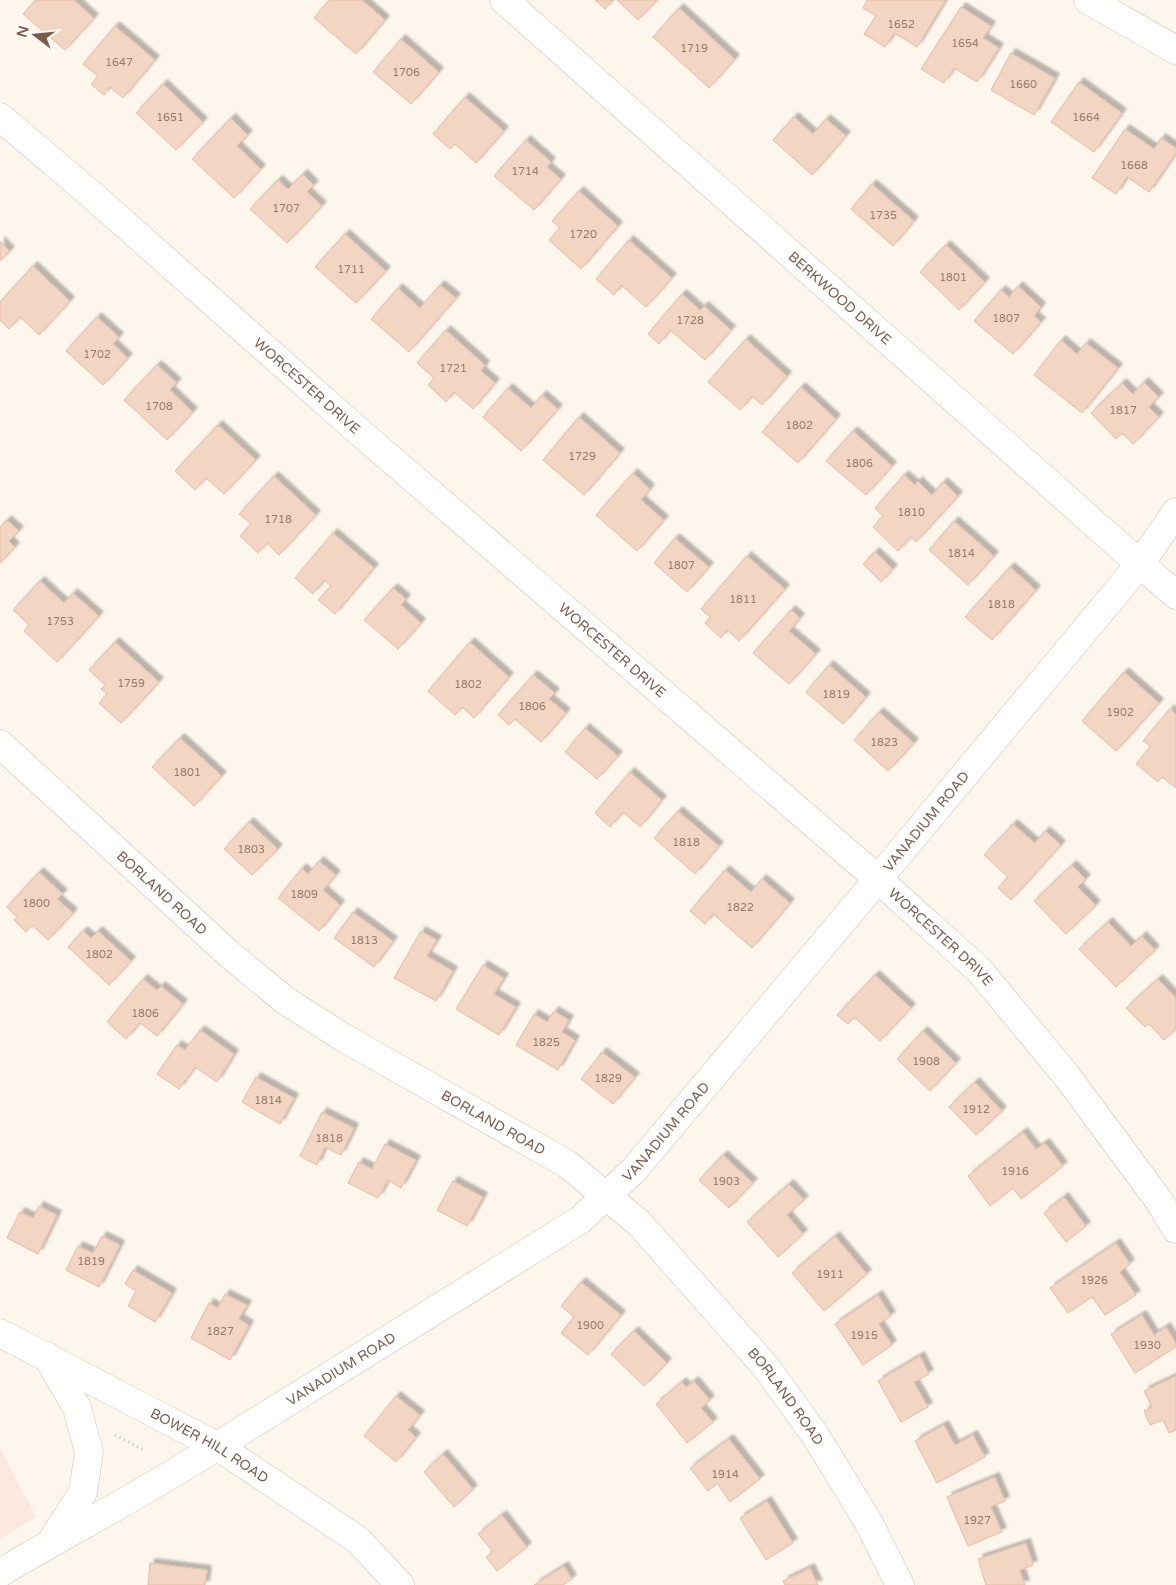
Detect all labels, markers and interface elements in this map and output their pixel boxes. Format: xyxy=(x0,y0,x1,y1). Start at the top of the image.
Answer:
north arrow xyxy=(10,10,60,60)
house number: 1652 xyxy=(887,18,915,31)
text: N xyxy=(13,24,33,39)
house number: 1654 xyxy=(951,37,979,50)
house number: 1719 xyxy=(680,42,708,55)
house number: 1647 xyxy=(105,56,133,69)
house number: 1706 xyxy=(392,66,420,79)
house number: 1660 xyxy=(1009,78,1037,91)
house number: 1651 xyxy=(156,111,184,124)
house number: 1664 xyxy=(1072,111,1100,124)
house number: 1668 xyxy=(1120,159,1148,172)
house number: 1714 xyxy=(511,165,539,178)
house number: 1707 xyxy=(272,202,300,215)
house number: 1735 xyxy=(869,209,897,222)
house number: 1720 xyxy=(569,228,597,241)
street label: BERKWOOD DRIVE xyxy=(785,248,895,349)
house number: 1711 xyxy=(337,263,365,276)
house number: 1801 xyxy=(939,271,967,284)
house number: 1807 xyxy=(992,312,1020,325)
house number: 1728 xyxy=(676,314,704,327)
street label: WORCESTER DRIVE xyxy=(250,334,363,438)
house number: 1702 xyxy=(83,348,111,361)
house number: 1721 xyxy=(439,362,467,375)
house number: 1708 xyxy=(145,400,173,413)
house number: 1817 xyxy=(1109,404,1137,417)
house number: 1802 xyxy=(785,419,813,432)
house number: 1729 xyxy=(568,450,596,463)
house number: 1806 xyxy=(845,457,873,470)
house number: 1810 xyxy=(897,506,925,519)
house number: 1718 xyxy=(264,513,292,526)
house number: 1814 xyxy=(947,547,975,560)
house number: 1807 xyxy=(667,559,695,572)
house number: 1811 xyxy=(729,593,757,606)
house number: 1818 xyxy=(987,598,1015,611)
street label: WORCESTER DRIVE xyxy=(555,599,669,702)
house number: 1753 xyxy=(46,615,74,628)
house number: 1759 xyxy=(117,677,145,690)
house number: 1802 xyxy=(454,678,482,691)
house number: 1819 xyxy=(822,688,850,701)
house number: 1806 xyxy=(518,700,546,713)
house number: 1902 xyxy=(1106,706,1134,719)
house number: 1823 xyxy=(870,736,898,749)
house number: 1801 xyxy=(173,766,201,779)
street label: VANADIUM ROAD xyxy=(880,768,973,875)
house number: 1818 xyxy=(672,836,700,849)
house number: 1803 xyxy=(237,843,265,856)
street label: BORLAND ROAD xyxy=(113,847,211,939)
street label: WORCESTER DRIVE xyxy=(885,885,997,989)
house number: 1809 xyxy=(290,888,318,901)
house number: 1800 xyxy=(22,897,50,910)
house number: 1822 xyxy=(726,901,754,914)
house number: 1813 xyxy=(350,934,378,947)
house number: 1802 xyxy=(85,948,113,961)
house number: 1806 xyxy=(131,1007,159,1020)
house number: 1825 xyxy=(532,1036,560,1049)
house number: 1908 xyxy=(912,1055,940,1068)
house number: 1829 xyxy=(594,1072,622,1085)
street label: VANADIUM ROAD xyxy=(619,1079,713,1185)
street label: BORLAND ROAD xyxy=(438,1087,548,1159)
house number: 1814 xyxy=(254,1094,282,1107)
house number: 1912 xyxy=(962,1103,990,1116)
house number: 1818 xyxy=(315,1132,343,1145)
house number: 1916 xyxy=(1001,1165,1029,1178)
house number: 1903 xyxy=(712,1175,740,1188)
house number: 1819 xyxy=(77,1255,105,1268)
house number: 1911 xyxy=(816,1268,844,1281)
house number: 1926 xyxy=(1080,1274,1108,1287)
house number: 1900 xyxy=(576,1319,604,1332)
house number: 1827 xyxy=(206,1325,234,1338)
street label: VANADIUM ROAD xyxy=(283,1329,399,1410)
house number: 1915 xyxy=(850,1329,878,1342)
house number: 1930 xyxy=(1133,1339,1161,1352)
street label: BORLAND ROAD xyxy=(744,1344,827,1448)
street label: BOWER HILL ROAD xyxy=(147,1405,272,1487)
house number: 1914 xyxy=(711,1468,739,1481)
house number: 1927 xyxy=(963,1514,991,1527)

